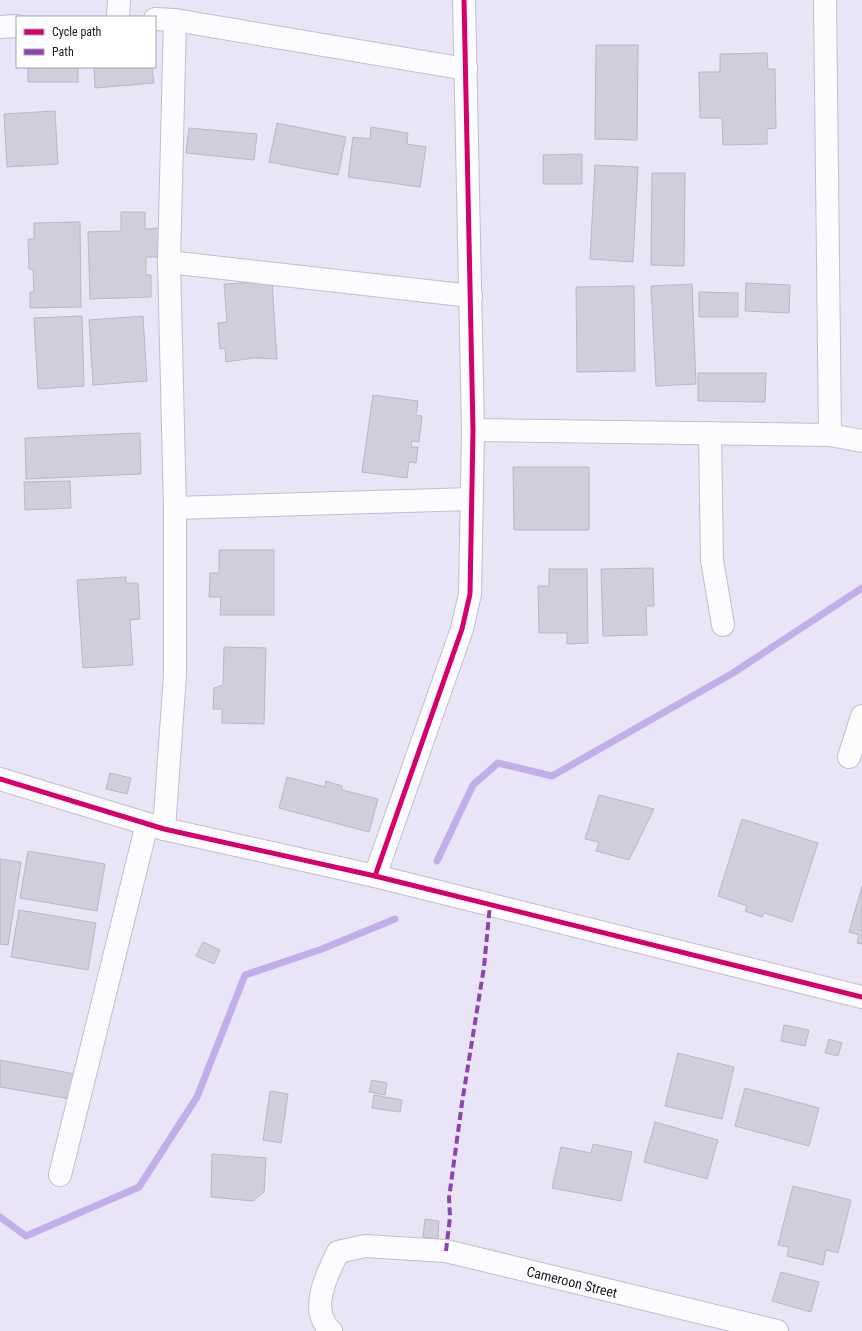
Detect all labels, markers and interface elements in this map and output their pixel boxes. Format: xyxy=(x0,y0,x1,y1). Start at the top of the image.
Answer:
legend xyxy=(16,16,156,68)
text: Cycle path xyxy=(52,25,102,39)
text: Path xyxy=(52,45,74,59)
street label: Cameroon Street xyxy=(525,1263,619,1301)

